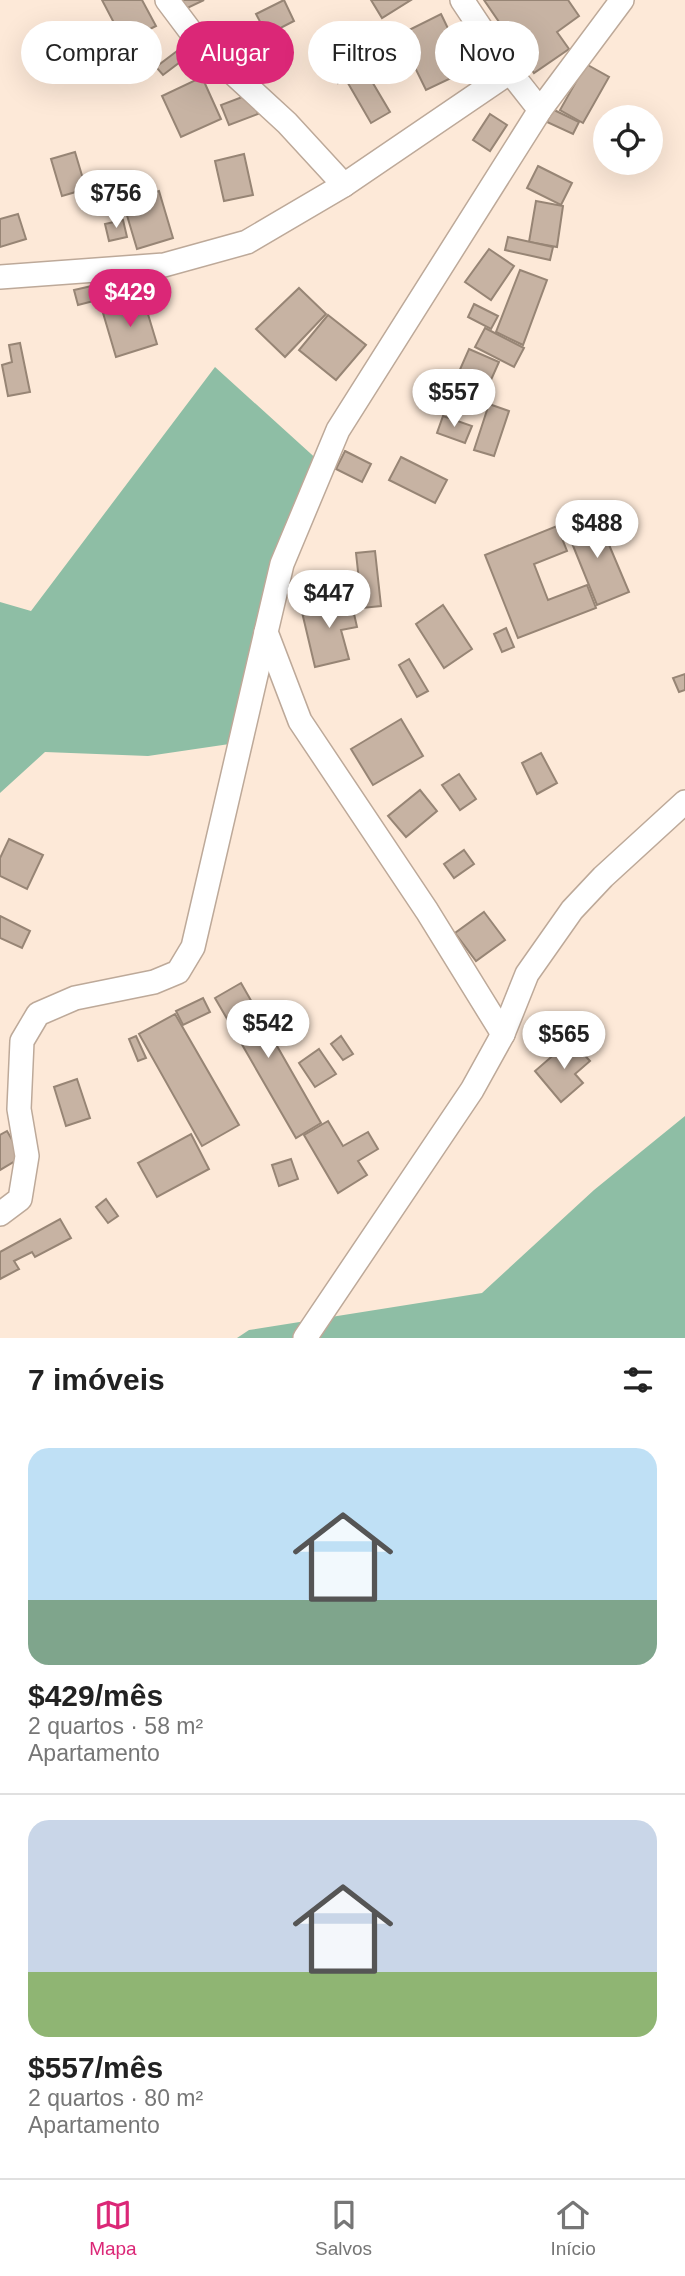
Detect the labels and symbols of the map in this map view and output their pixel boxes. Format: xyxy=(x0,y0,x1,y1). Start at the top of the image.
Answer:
pin: $756 xyxy=(75,170,157,230)
pin: $429 xyxy=(89,270,171,329)
pin: $557 xyxy=(413,370,495,429)
pin: $488 xyxy=(556,500,638,560)
pin: $447 xyxy=(288,570,370,630)
pin: $542 xyxy=(227,1000,309,1060)
pin: $565 xyxy=(523,1012,605,1071)

